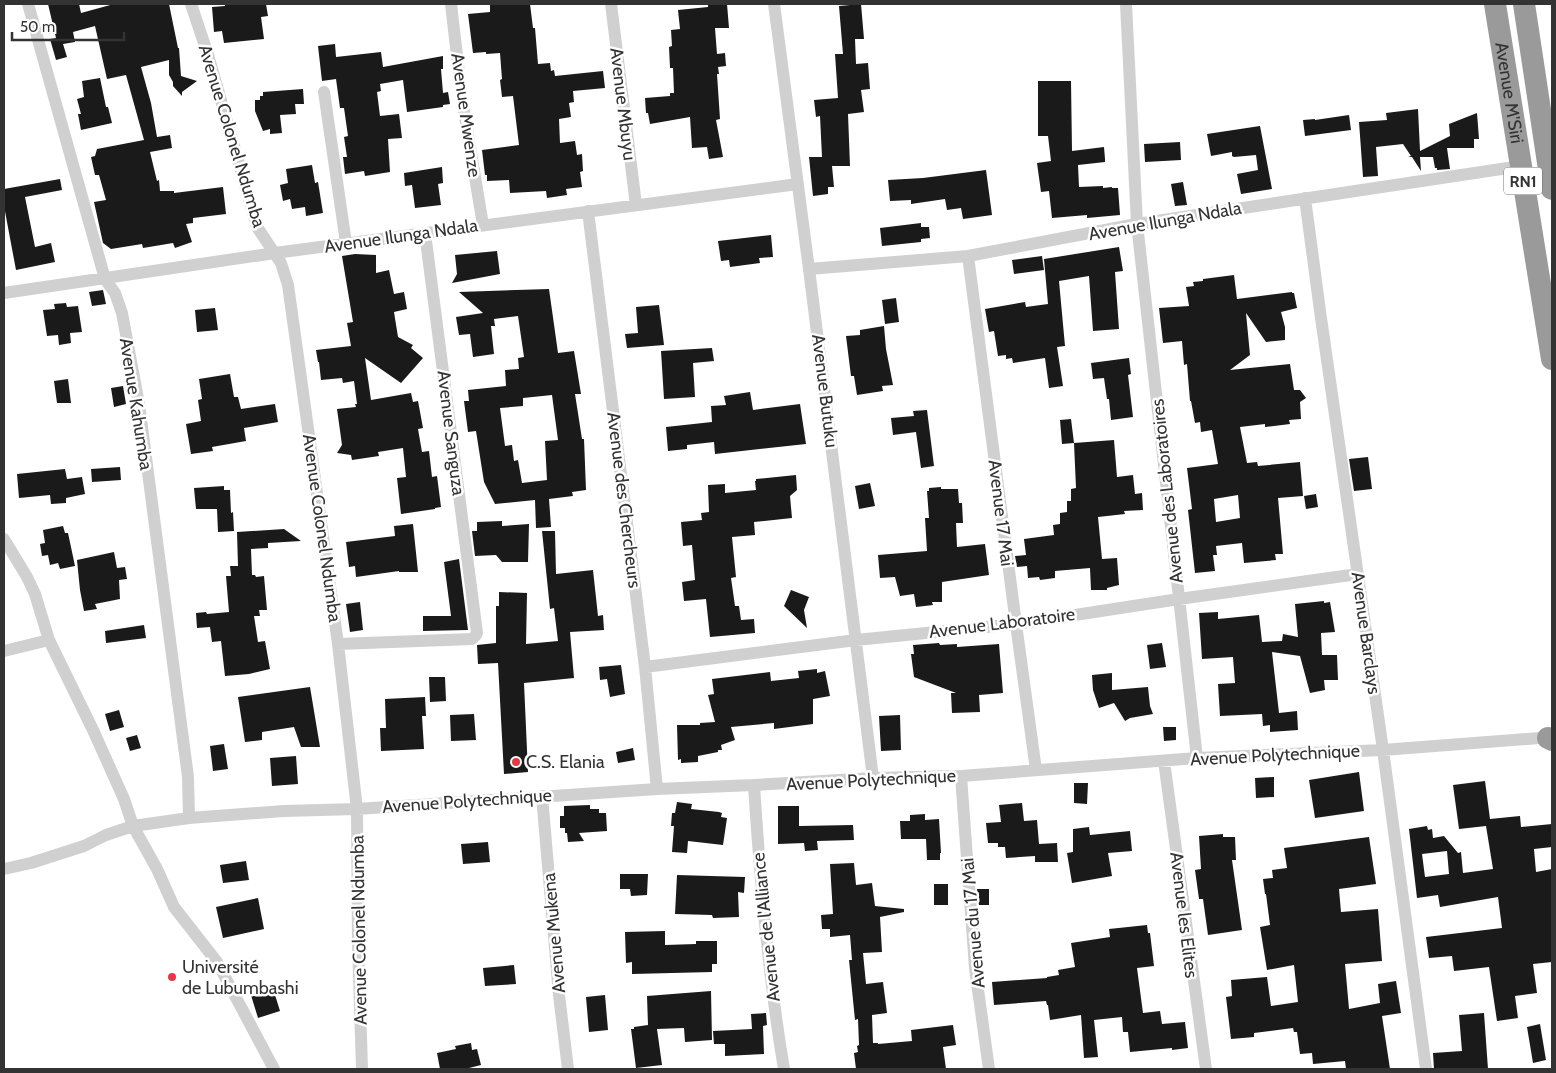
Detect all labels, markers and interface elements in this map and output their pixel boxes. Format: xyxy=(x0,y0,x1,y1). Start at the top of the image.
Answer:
scale bar xyxy=(12,10,125,42)
text: 50 m xyxy=(20,18,55,36)
street label: Avenue M'Siri xyxy=(1490,41,1528,145)
street label: Avenue Colonel Ndumba xyxy=(194,42,270,230)
street label: Avenue Mbuyu xyxy=(605,46,641,162)
street label: Avenue Mwenze xyxy=(446,52,486,178)
road number: RN1 xyxy=(1504,168,1542,195)
street label: Avenue Ilunga Ndala xyxy=(1087,197,1244,245)
street label: Avenue Ilunga Ndala xyxy=(323,214,480,258)
street label: Avenue Butuku xyxy=(807,333,843,449)
street label: Avenue Kahumba xyxy=(115,336,157,472)
street label: Avenue Sanguza xyxy=(432,369,470,497)
street label: Avenue des Laboratoires xyxy=(1146,398,1188,584)
street label: Avenue des Chercheurs xyxy=(602,411,646,589)
street label: Avenue Colonel Ndumba xyxy=(298,433,346,624)
street label: Avenue 17 Mai xyxy=(984,459,1018,567)
street label: Avenue Barclays xyxy=(1347,570,1385,696)
street label: Avenue Laboratoire xyxy=(928,603,1076,643)
street label: Avenue Polytechnique xyxy=(1190,740,1360,770)
place label: C.S. Elania xyxy=(526,751,605,773)
marker: C.S. Elania xyxy=(510,756,522,768)
street label: Avenue Polytechnique xyxy=(786,765,956,795)
street label: Avenue Polytechnique xyxy=(381,784,553,818)
street label: Avenue Colonel Ndumba xyxy=(346,835,372,1025)
street label: Avenue de l'Alliance xyxy=(747,851,785,1003)
street label: Avenue les Elites xyxy=(1165,851,1203,979)
street label: Avenue du 17 Mai xyxy=(956,857,990,989)
street label: Avenue Mukena xyxy=(538,872,570,994)
place label: Université de Lubumbashi xyxy=(182,956,298,999)
marker: Université de Lubumbashi xyxy=(166,971,178,983)

